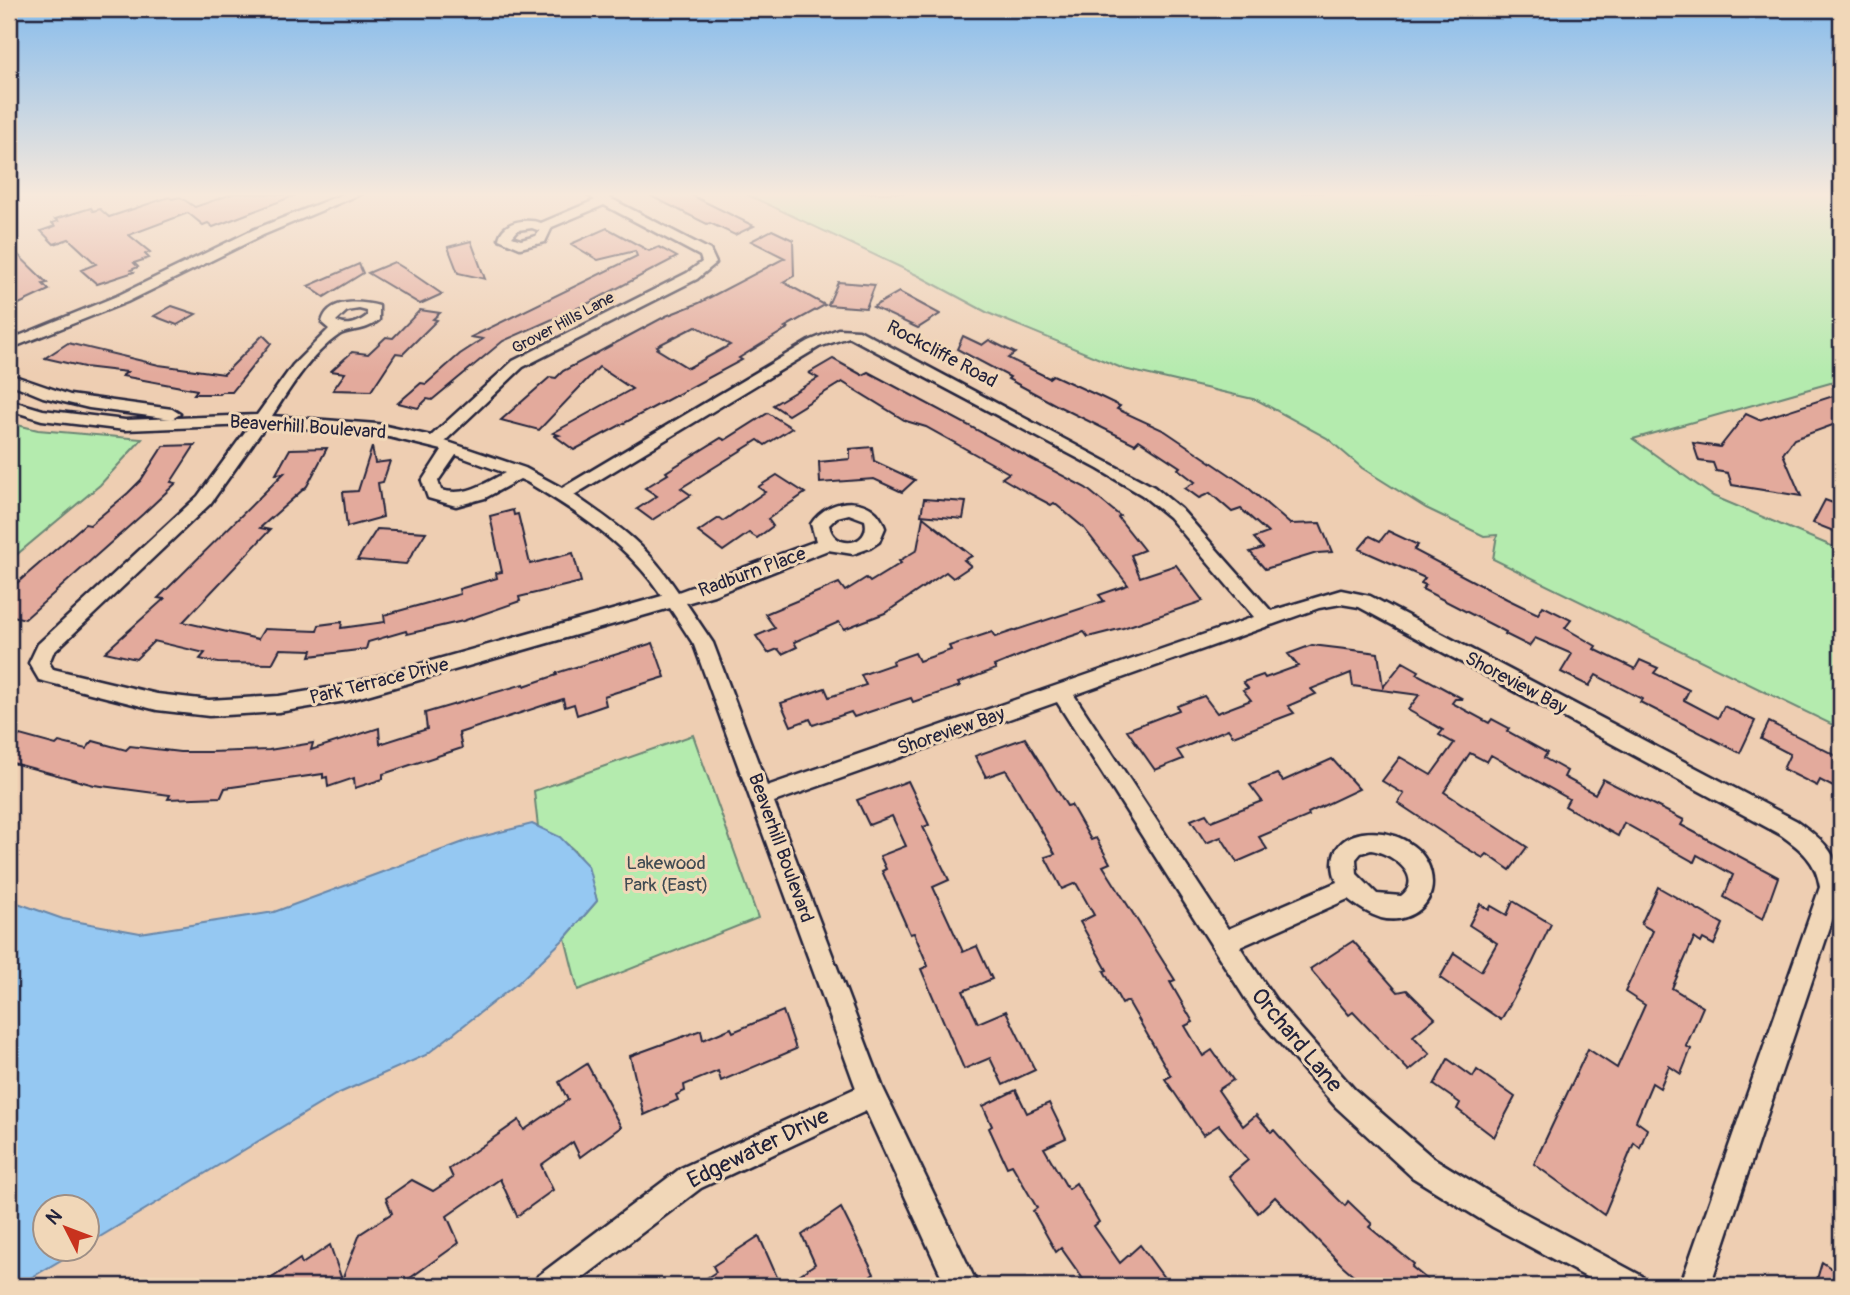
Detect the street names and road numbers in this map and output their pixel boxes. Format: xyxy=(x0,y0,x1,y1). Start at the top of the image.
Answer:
street label: Grover Hills Lane xyxy=(508,288,618,358)
street label: Rockcliffe Road xyxy=(883,315,1001,393)
street label: Beaverhill Boulevard xyxy=(229,410,387,444)
street label: Radburn Place xyxy=(695,541,810,603)
street label: Shoreview Bay xyxy=(1461,646,1571,720)
street label: Park Terrace Drive xyxy=(307,652,452,710)
street label: Shoreview Bay xyxy=(894,701,1008,761)
street label: Beaverhill Boulevard xyxy=(743,770,819,926)
street label: Orchard Lane xyxy=(1245,982,1349,1099)
street label: Edgewater Drive xyxy=(682,1101,834,1195)

